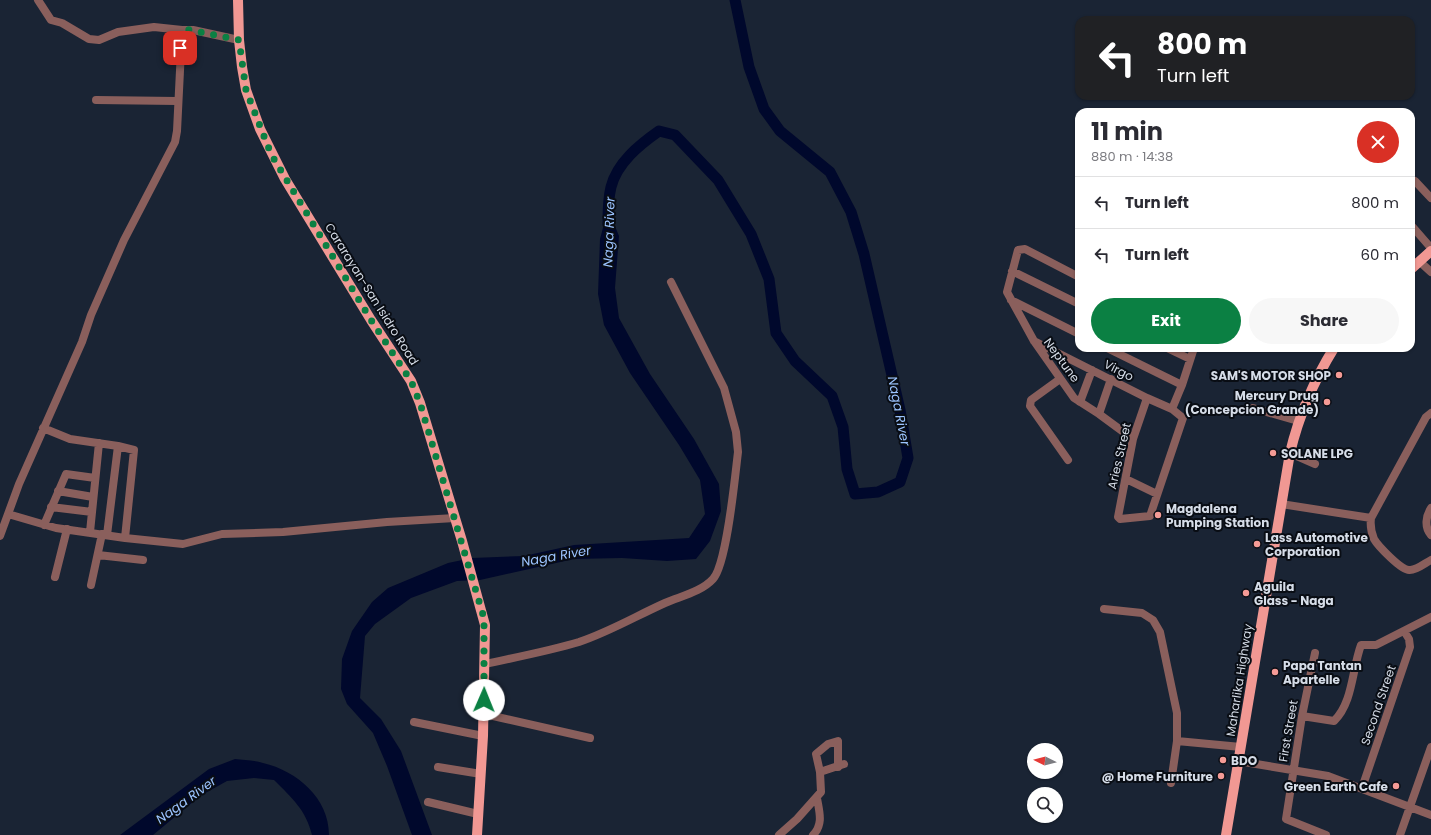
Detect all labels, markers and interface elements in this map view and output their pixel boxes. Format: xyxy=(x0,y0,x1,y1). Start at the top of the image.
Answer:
text: 800 m xyxy=(1157,25,1247,64)
pin xyxy=(163,31,197,65)
icon: left xyxy=(1091,32,1143,84)
icon: arrive xyxy=(169,37,191,59)
text: Turn left xyxy=(1157,63,1229,88)
text: 11 min xyxy=(1091,115,1163,148)
button: close xyxy=(1357,121,1399,163)
text: 880 m · 14:38 xyxy=(1091,147,1173,166)
icon: left xyxy=(1091,192,1113,214)
text: Turn left xyxy=(1125,192,1189,213)
text: 800 m xyxy=(1351,192,1399,213)
water label: Naga River xyxy=(598,195,620,268)
street label: Cararayan-San Isidro Road xyxy=(321,220,423,368)
icon: left xyxy=(1091,244,1113,266)
text: Turn left xyxy=(1125,244,1189,265)
text: 60 m xyxy=(1361,244,1399,265)
button: Exit xyxy=(1091,298,1241,344)
button: Share xyxy=(1249,298,1399,344)
street label: Neptune xyxy=(1040,334,1084,386)
street label: Virgo xyxy=(1101,355,1137,385)
place label: SAM'S MOTOR SHOP xyxy=(1211,367,1332,384)
marker: SAM'S MOTOR SHOP xyxy=(1334,370,1344,380)
water label: Naga River xyxy=(883,374,915,449)
place label: Mercury Drug (Concepcion Grande) xyxy=(1185,387,1319,418)
marker: Mercury Drug (Concepcion Grande) xyxy=(1322,397,1332,407)
street label: Aries Street xyxy=(1103,421,1135,491)
place label: SOLANE LPG xyxy=(1281,445,1353,462)
marker: SOLANE LPG xyxy=(1268,448,1278,458)
place label: Magdalena Pumping Station xyxy=(1166,500,1269,531)
marker: Magdalena Pumping Station xyxy=(1153,510,1163,520)
place label: Lass Automotive Corporation xyxy=(1265,529,1369,560)
marker: Lass Automotive Corporation xyxy=(1252,539,1262,549)
water label: Naga River xyxy=(520,540,594,571)
place label: Aguila Glass - Naga xyxy=(1254,578,1334,609)
marker: Aguila Glass - Naga xyxy=(1241,588,1251,598)
street label: Maharlika Highway xyxy=(1222,622,1256,738)
place label: Papa Tantan Apartelle xyxy=(1283,657,1362,688)
street label: Second Street xyxy=(1356,663,1400,747)
marker: Papa Tantan Apartelle xyxy=(1270,667,1280,677)
position arrow xyxy=(463,679,505,721)
street label: First Street xyxy=(1274,699,1302,763)
north arrow xyxy=(1027,743,1063,779)
map controls xyxy=(1027,743,1063,823)
place label: BDO xyxy=(1231,752,1258,769)
marker: BDO xyxy=(1218,755,1228,765)
place label: @ Home Furniture xyxy=(1102,768,1214,785)
water label: Naga River xyxy=(152,771,221,828)
marker: @ Home Furniture xyxy=(1216,771,1226,781)
place label: Green Earth Cafe xyxy=(1284,778,1389,795)
marker: Green Earth Cafe xyxy=(1391,781,1401,791)
button: search xyxy=(1027,787,1063,823)

